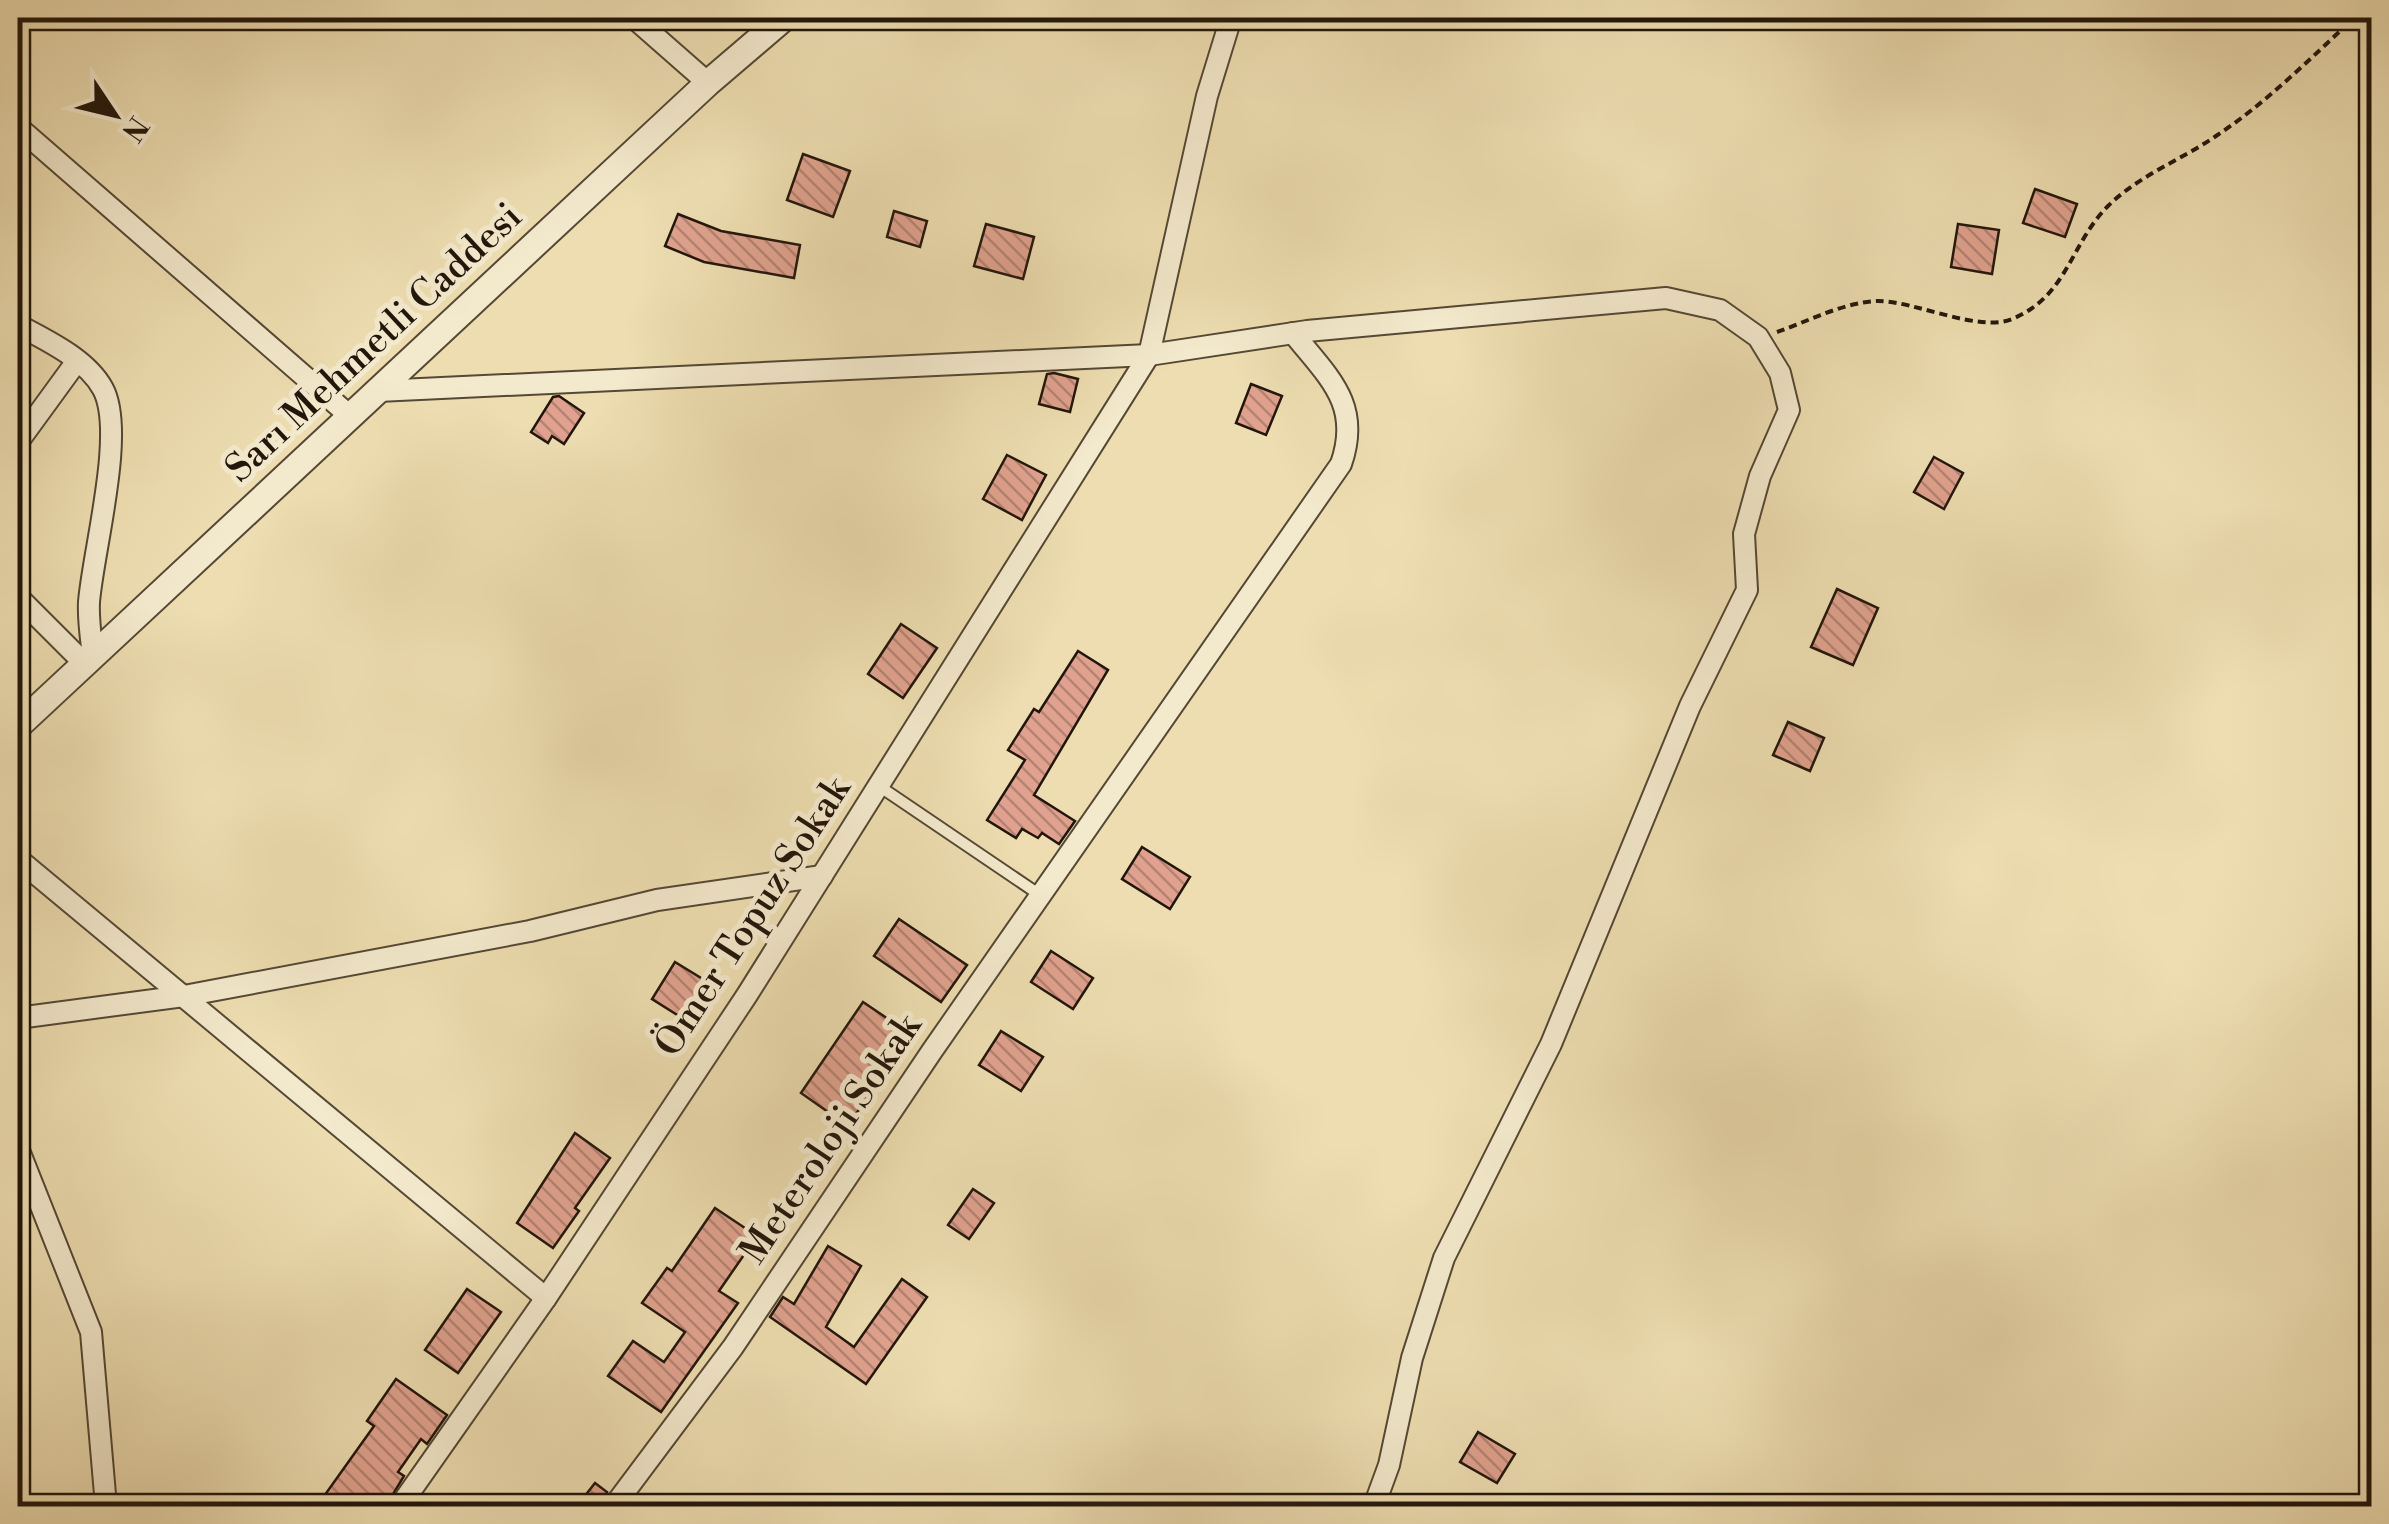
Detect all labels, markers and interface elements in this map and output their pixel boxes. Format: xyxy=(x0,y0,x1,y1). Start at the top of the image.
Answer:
north arrow xyxy=(65,65,165,165)
text: N xyxy=(114,109,155,148)
street label: Sarı Mehmetli Caddesi xyxy=(216,193,532,493)
street label: Ömer Topuz Sokak xyxy=(643,765,862,1066)
street label: Meteroloji Sokak xyxy=(730,1003,933,1273)

